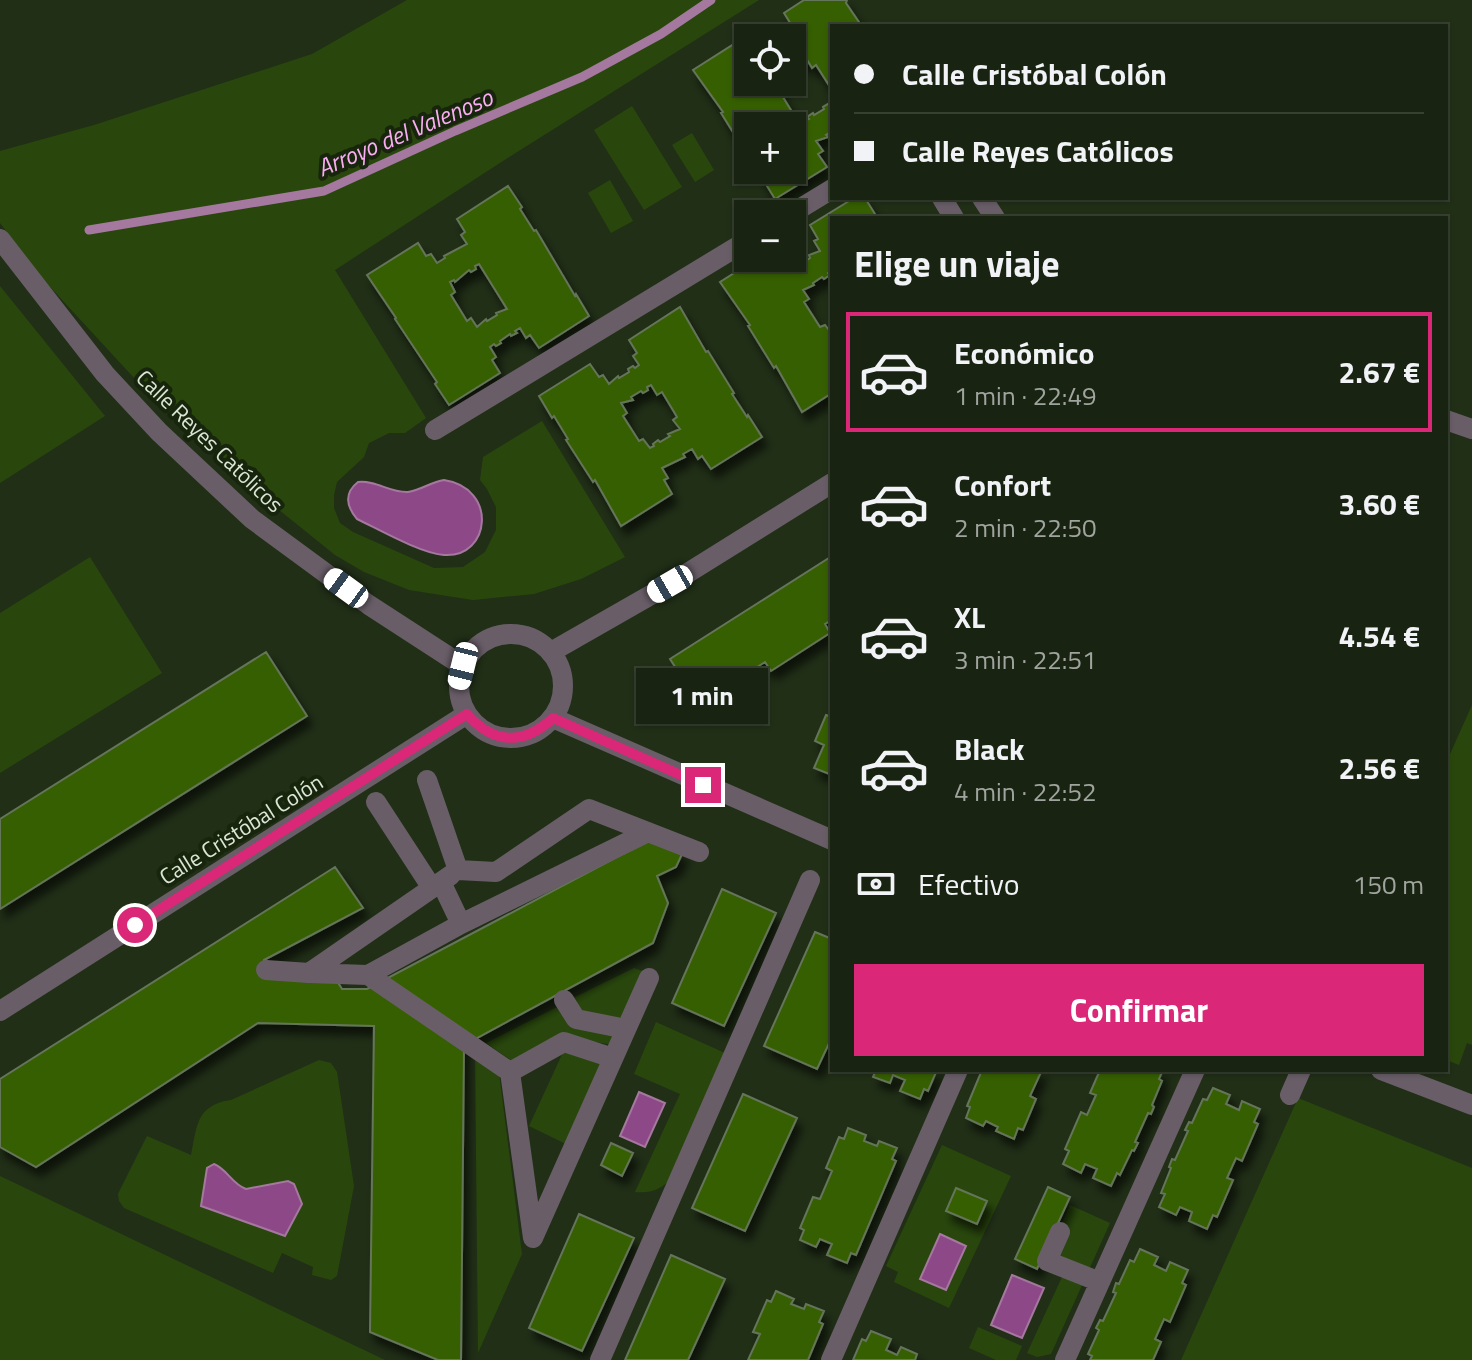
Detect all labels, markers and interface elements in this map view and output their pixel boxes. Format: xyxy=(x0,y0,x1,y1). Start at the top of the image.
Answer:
map controls xyxy=(734,24,806,272)
button: locate xyxy=(734,24,806,96)
text: Calle Cristóbal Colón xyxy=(902,51,1167,97)
water label: Arroyo del Valenoso xyxy=(311,78,499,185)
button: + xyxy=(734,112,806,184)
text: Calle Reyes Católicos xyxy=(902,128,1174,174)
button: − xyxy=(734,200,806,272)
text: Elige un viaje xyxy=(854,236,1060,291)
text: Económico xyxy=(954,330,1094,376)
icon: car xyxy=(858,336,930,408)
text: 2.67 € xyxy=(1339,349,1420,395)
street label: Calle Reyes Católicos xyxy=(129,362,291,520)
text: 1 min · 22:49 xyxy=(954,376,1097,415)
text: Confort xyxy=(954,462,1051,508)
icon: car xyxy=(858,468,930,540)
text: 3.60 € xyxy=(1339,481,1420,527)
text: 2 min · 22:50 xyxy=(954,508,1097,547)
car xyxy=(643,562,697,606)
car xyxy=(320,564,372,612)
text: XL xyxy=(954,594,985,640)
icon: car xyxy=(858,600,930,672)
text: 4.54 € xyxy=(1339,613,1420,659)
car xyxy=(446,640,480,692)
text: 3 min · 22:51 xyxy=(954,640,1097,679)
callout: 1 min xyxy=(637,669,769,725)
text: 1 min xyxy=(670,676,734,715)
text: Black xyxy=(954,726,1025,772)
icon: car xyxy=(858,732,930,804)
text: 2.56 € xyxy=(1339,745,1420,791)
street label: Calle Cristóbal Colón xyxy=(153,765,329,893)
route end xyxy=(685,767,721,803)
text: 4 min · 22:52 xyxy=(954,772,1097,811)
text: Efectivo xyxy=(918,861,1020,907)
icon: cash xyxy=(854,862,898,906)
text: 150 m xyxy=(1353,865,1424,904)
route start xyxy=(117,907,153,943)
button: Confirmar xyxy=(854,964,1424,1056)

